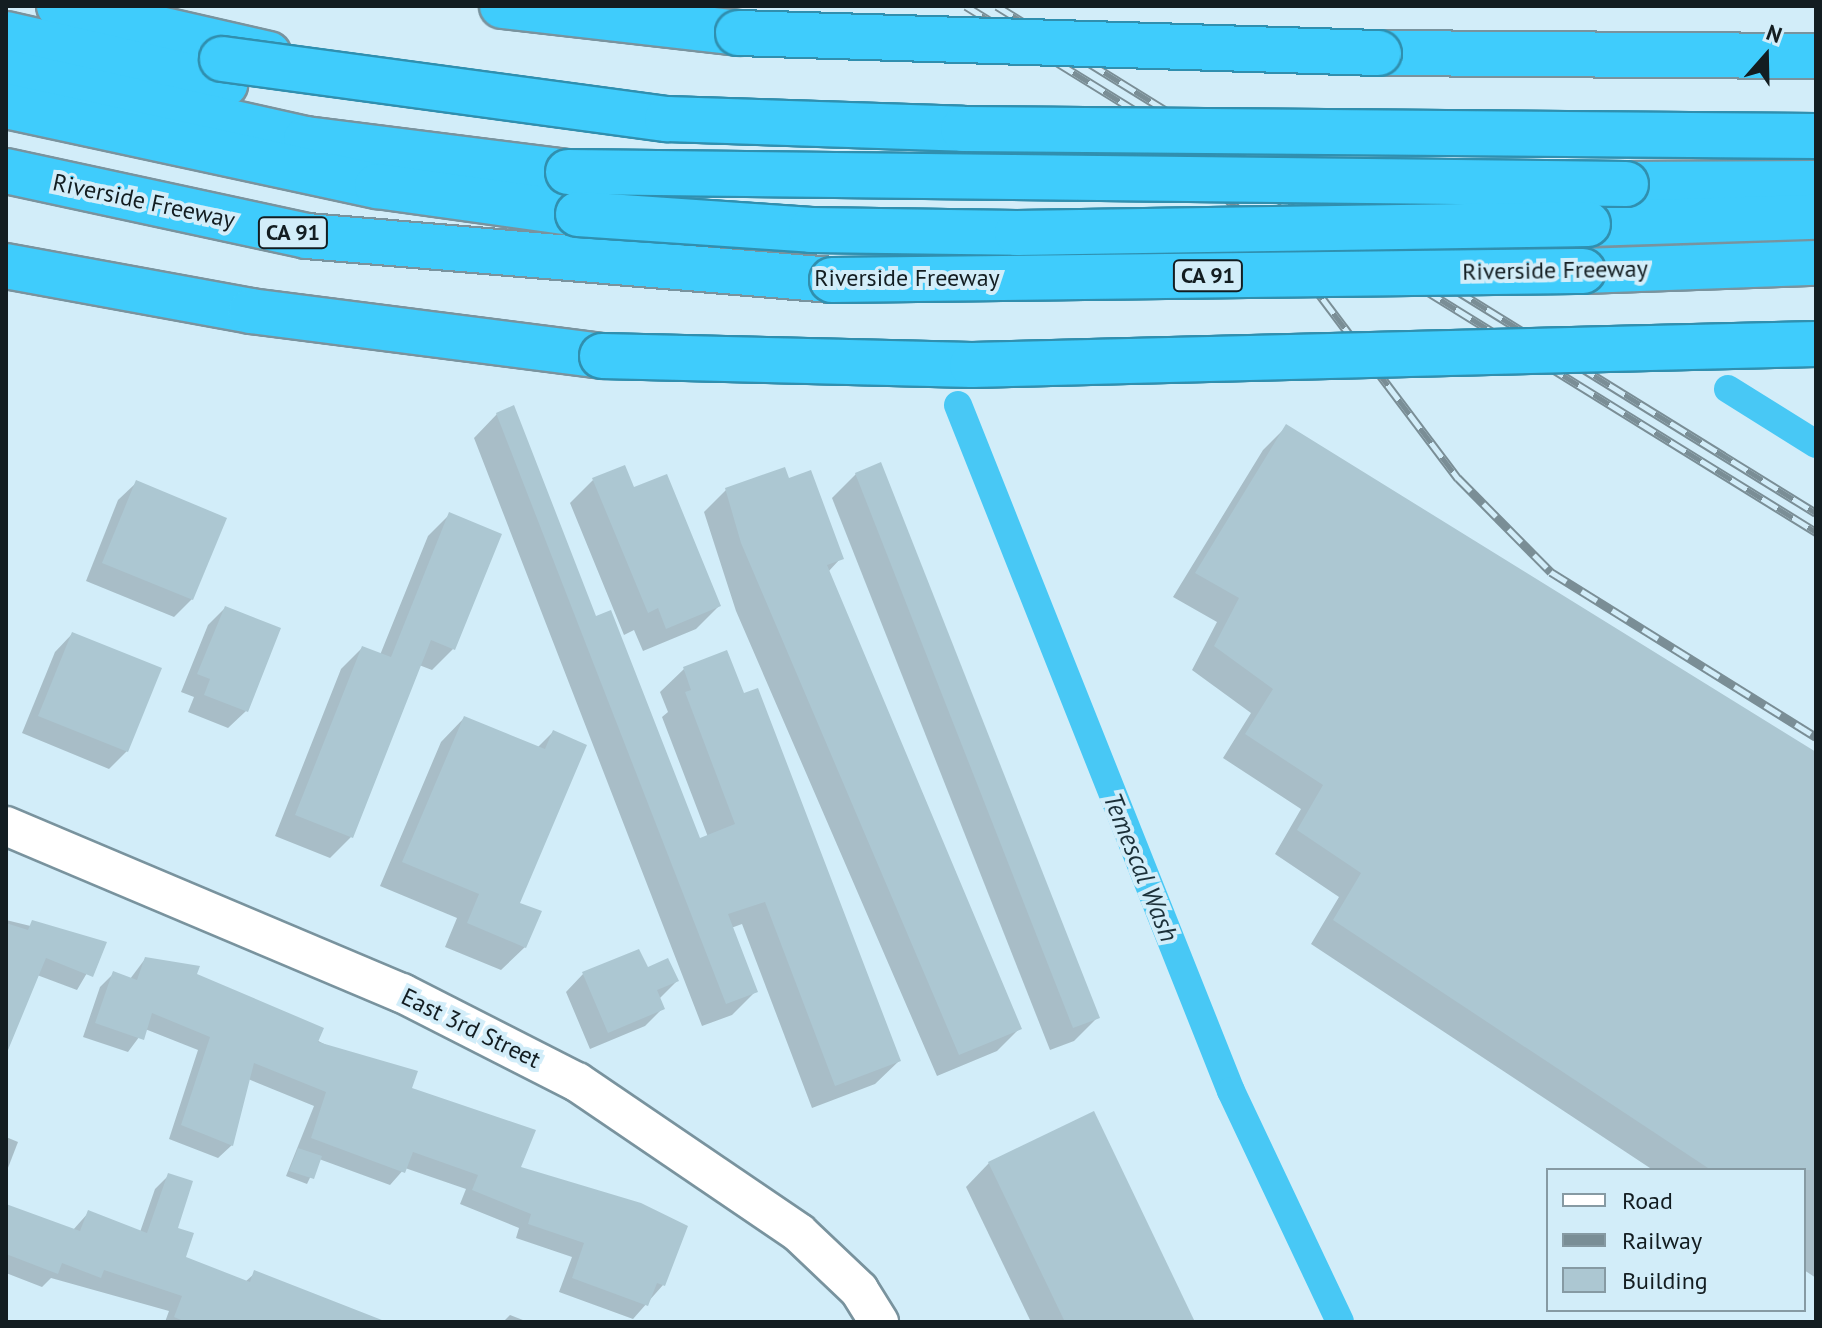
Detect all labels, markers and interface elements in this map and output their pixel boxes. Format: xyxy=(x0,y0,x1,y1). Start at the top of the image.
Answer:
north arrow xyxy=(1726,16,1806,96)
text: N xyxy=(1763,18,1786,49)
street label: Riverside Freeway xyxy=(50,168,238,234)
road number: CA 91 xyxy=(257,215,329,251)
street label: Riverside Freeway xyxy=(1462,254,1648,286)
road number: CA 91 xyxy=(1172,258,1244,294)
street label: Riverside Freeway xyxy=(814,264,1000,292)
water label: Temescal Wash xyxy=(1097,788,1185,946)
street label: East 3rd Street xyxy=(397,982,545,1074)
legend xyxy=(1546,1168,1806,1312)
text: Road xyxy=(1622,1185,1673,1216)
text: Railway xyxy=(1622,1225,1702,1256)
text: Building xyxy=(1622,1265,1708,1296)

